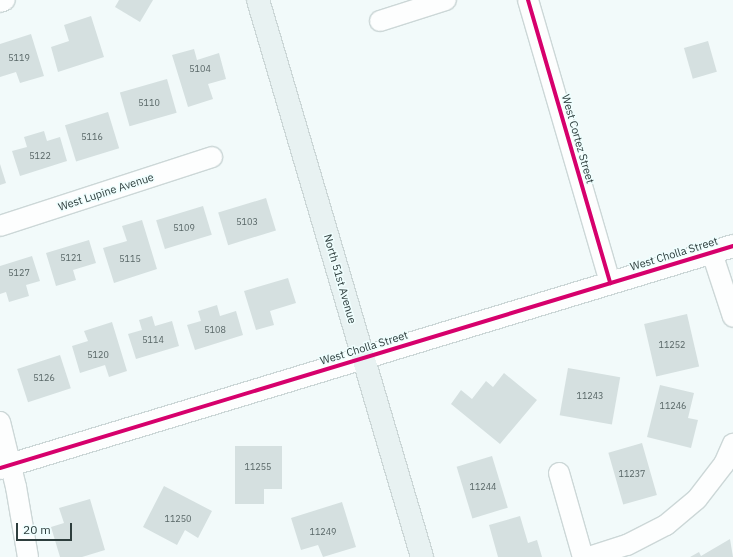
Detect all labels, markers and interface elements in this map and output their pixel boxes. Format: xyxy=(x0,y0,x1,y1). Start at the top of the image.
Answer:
house number: 5119 xyxy=(8,53,30,63)
house number: 5104 xyxy=(189,64,211,74)
street label: West Cortez Street xyxy=(559,93,597,185)
house number: 5110 xyxy=(138,98,160,108)
house number: 5116 xyxy=(81,132,103,142)
house number: 5122 xyxy=(29,151,51,161)
street label: West Lupine Avenue xyxy=(57,170,155,214)
house number: 5103 xyxy=(236,217,258,227)
house number: 5109 xyxy=(173,223,195,233)
street label: North 51st Avenue xyxy=(321,233,359,325)
street label: West Cholla Street xyxy=(628,234,720,274)
house number: 5121 xyxy=(60,253,82,263)
house number: 5115 xyxy=(119,254,141,264)
house number: 5127 xyxy=(8,268,30,278)
house number: 5108 xyxy=(204,325,226,335)
street label: West Cholla Street xyxy=(318,328,410,368)
house number: 5114 xyxy=(142,335,164,345)
house number: 11252 xyxy=(659,340,685,350)
house number: 5120 xyxy=(87,350,109,360)
house number: 5126 xyxy=(33,373,55,383)
house number: 11243 xyxy=(577,391,603,401)
house number: 11246 xyxy=(660,401,686,411)
house number: 11255 xyxy=(245,462,271,472)
house number: 11237 xyxy=(619,469,645,479)
house number: 11244 xyxy=(470,482,496,492)
house number: 11250 xyxy=(165,514,191,524)
scale bar xyxy=(18,515,74,541)
text: 20 m xyxy=(23,522,51,537)
house number: 11249 xyxy=(310,527,336,537)

